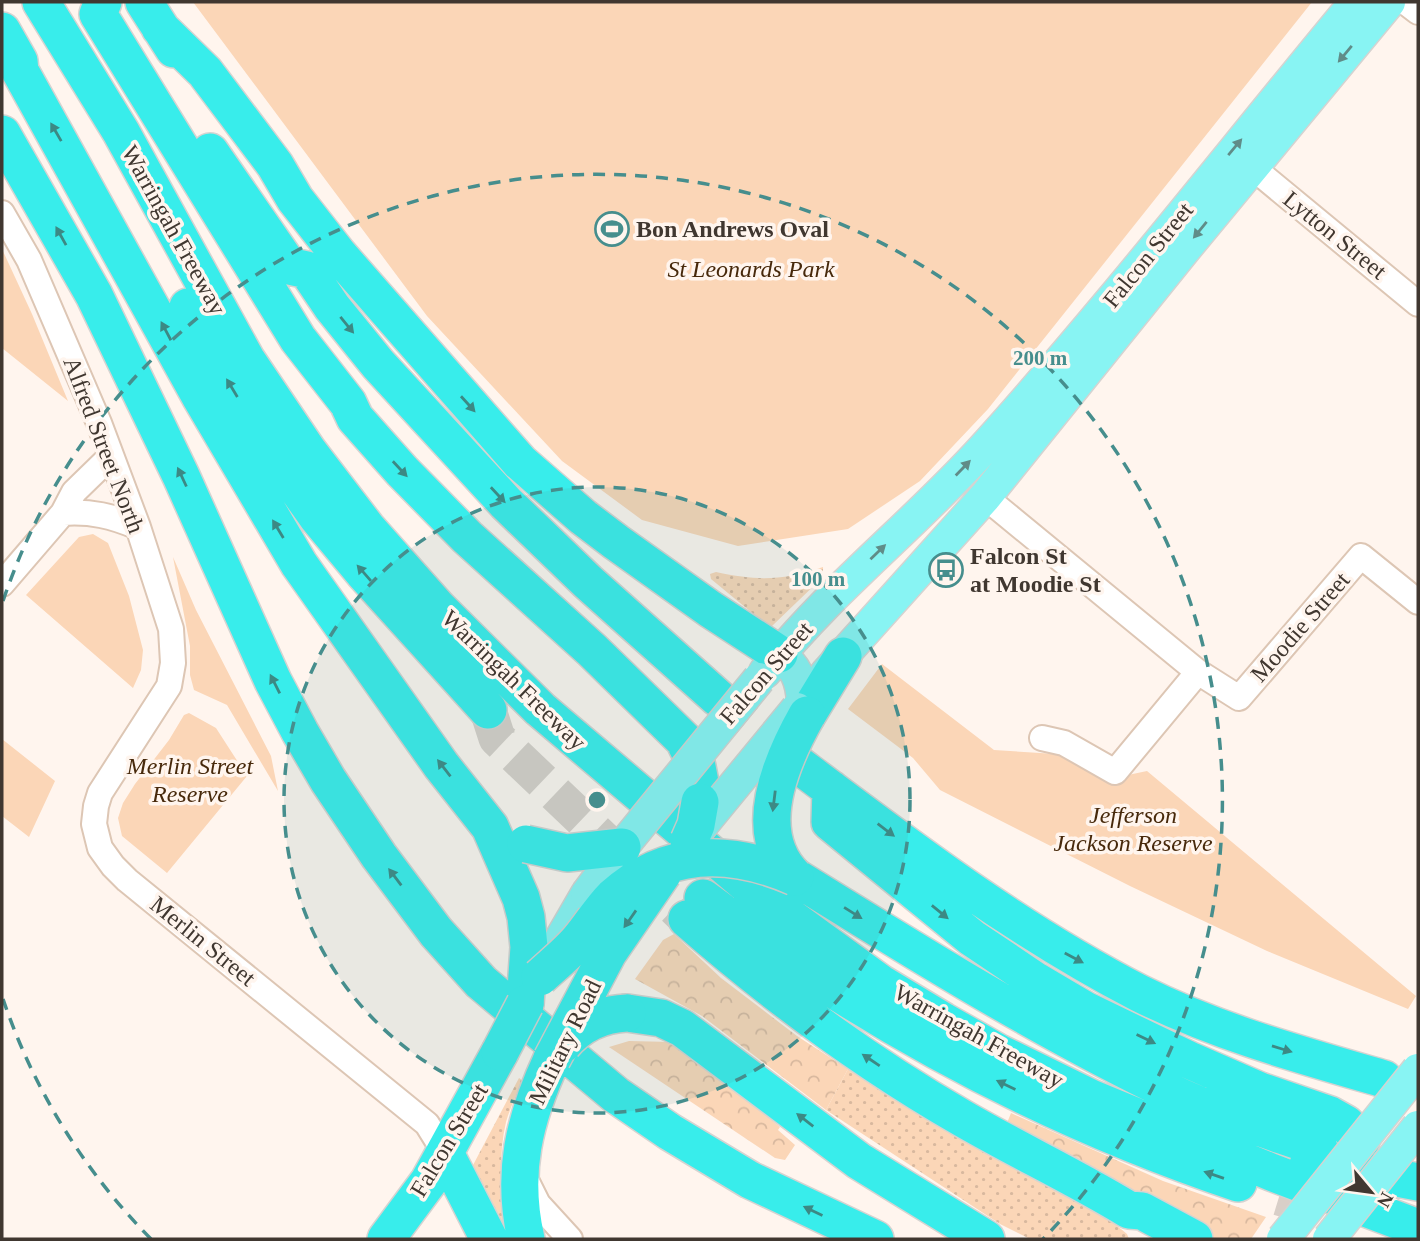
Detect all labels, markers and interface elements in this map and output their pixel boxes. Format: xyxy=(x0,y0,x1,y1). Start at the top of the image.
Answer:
one-way arrow xyxy=(1338,46,1353,63)
one-way arrow xyxy=(50,123,62,142)
one-way arrow xyxy=(1228,139,1243,157)
street label: Warringah Freeway xyxy=(117,141,231,319)
street label: Lytton Street xyxy=(1278,186,1392,285)
street label: Falcon Street xyxy=(1098,197,1198,313)
sports icon: Bon Andrews Oval xyxy=(593,210,631,248)
place label: Bon Andrews Oval xyxy=(636,216,829,242)
one-way arrow xyxy=(1193,220,1208,238)
one-way arrow xyxy=(55,226,67,245)
park label: St Leonards Park xyxy=(667,256,835,282)
one-way arrow xyxy=(339,316,354,334)
one-way arrow xyxy=(160,322,172,341)
text: 200 m xyxy=(1013,346,1068,370)
street label: Alfred Street North xyxy=(58,353,150,537)
one-way arrow xyxy=(226,379,238,398)
one-way arrow xyxy=(459,395,475,412)
one-way arrow xyxy=(392,460,408,477)
one-way arrow xyxy=(955,460,972,477)
one-way arrow xyxy=(176,467,187,487)
one-way arrow xyxy=(490,486,506,503)
one-way arrow xyxy=(272,520,285,539)
place label: Falcon St at Moodie St xyxy=(970,543,1101,597)
one-way arrow xyxy=(869,545,886,561)
bus stop icon: Falcon St at Moodie St xyxy=(927,551,965,589)
one-way arrow xyxy=(356,564,372,582)
text: 100 m xyxy=(791,567,846,591)
street label: Moodie Street xyxy=(1245,567,1355,687)
street label: Warringah Freeway xyxy=(437,605,591,755)
street label: Falcon Street xyxy=(714,616,818,730)
one-way arrow xyxy=(269,674,281,694)
park label: Merlin Street Reserve xyxy=(126,753,255,807)
one-way arrow xyxy=(436,760,451,778)
centre of rings xyxy=(585,788,609,812)
one-way arrow xyxy=(768,790,779,812)
park label: Jefferson Jackson Reserve xyxy=(1053,802,1213,856)
one-way arrow xyxy=(877,823,895,837)
one-way arrow xyxy=(387,869,402,887)
street label: Merlin Street xyxy=(145,891,261,991)
one-way arrow xyxy=(932,904,949,919)
one-way arrow xyxy=(843,906,862,919)
one-way arrow xyxy=(623,910,637,928)
one-way arrow xyxy=(1064,952,1084,963)
street label: Military Road xyxy=(524,975,606,1109)
street label: Warringah Freeway xyxy=(890,979,1068,1093)
one-way arrow xyxy=(1136,1033,1156,1045)
one-way arrow xyxy=(1271,1044,1292,1054)
one-way arrow xyxy=(861,1054,881,1067)
street label: Falcon Street xyxy=(405,1078,493,1201)
one-way arrow xyxy=(996,1079,1016,1091)
one-way arrow xyxy=(796,1112,814,1127)
north arrow xyxy=(1336,1157,1406,1227)
one-way arrow xyxy=(1204,1169,1225,1180)
text: N xyxy=(1373,1189,1398,1211)
one-way arrow xyxy=(803,1206,823,1217)

